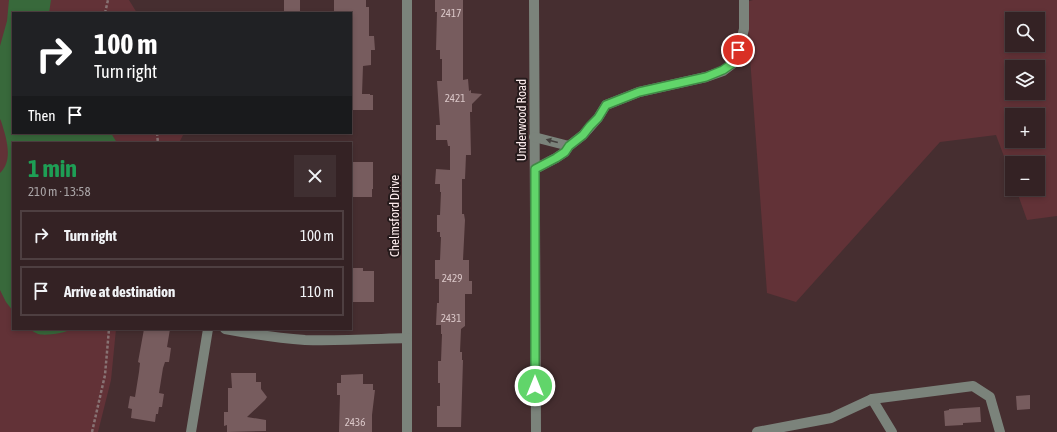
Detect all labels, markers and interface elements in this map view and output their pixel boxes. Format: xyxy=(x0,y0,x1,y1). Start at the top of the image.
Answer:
house number: 2417 xyxy=(441,7,461,19)
map controls xyxy=(1005,12,1045,196)
button: search xyxy=(1005,12,1045,52)
icon: right xyxy=(28,28,80,80)
text: 100 m xyxy=(94,28,157,60)
pin xyxy=(721,33,755,67)
icon: arrive xyxy=(727,39,749,61)
button: layers xyxy=(1005,60,1045,100)
text: Turn right xyxy=(94,61,157,82)
street label: Underwood Road xyxy=(514,79,529,161)
house number: 2421 xyxy=(445,92,465,104)
icon: arrive xyxy=(64,104,86,126)
text: Then xyxy=(28,107,56,124)
button: + xyxy=(1005,108,1045,148)
one-way arrow xyxy=(546,138,558,144)
text: 1 min xyxy=(28,155,77,182)
button: close xyxy=(294,155,336,197)
button: − xyxy=(1005,156,1045,196)
street label: Chelmsford Drive xyxy=(387,175,402,257)
text: 210 m · 13:58 xyxy=(28,184,91,199)
icon: right xyxy=(30,224,52,246)
text: Turn right xyxy=(64,227,117,244)
text: 100 m xyxy=(300,227,334,244)
house number: 2429 xyxy=(442,272,462,284)
icon: arrive xyxy=(30,280,52,302)
text: Arrive at destination xyxy=(64,283,175,300)
text: 110 m xyxy=(300,283,334,300)
house number: 2431 xyxy=(441,312,461,324)
position arrow xyxy=(514,365,556,407)
house number: 2436 xyxy=(345,416,365,428)

